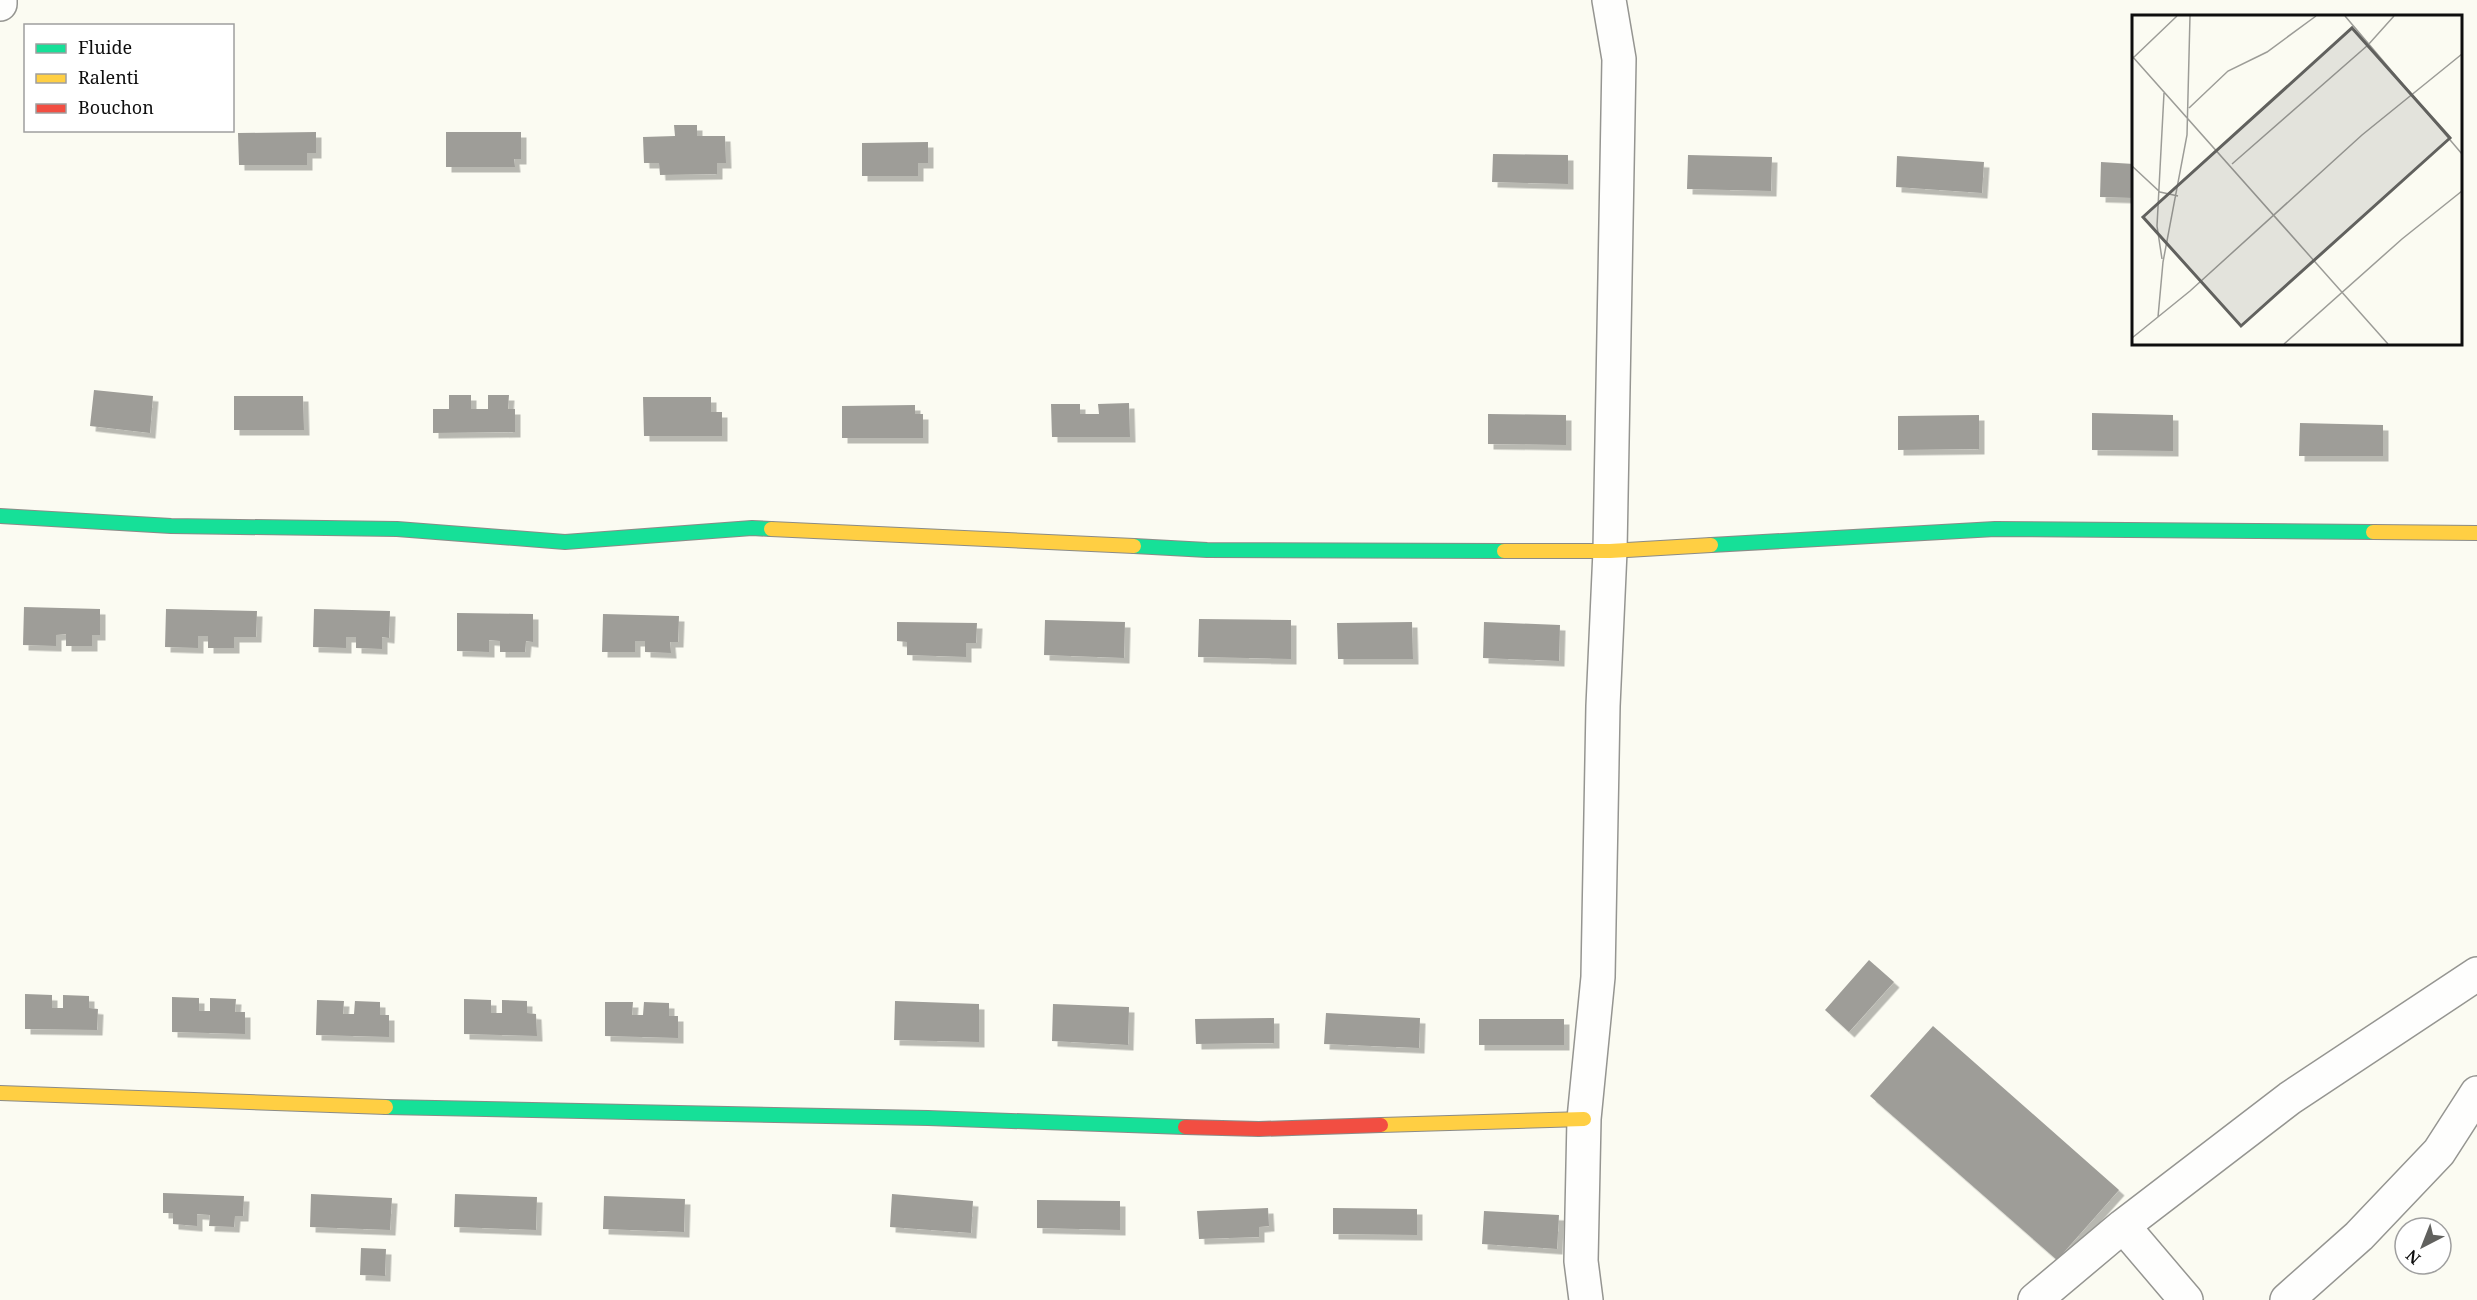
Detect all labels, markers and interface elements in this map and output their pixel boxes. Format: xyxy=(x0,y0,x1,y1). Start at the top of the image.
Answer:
inset map xyxy=(2132,15,2462,345)
legend xyxy=(24,24,234,132)
text: Fluide xyxy=(78,35,132,59)
text: Ralenti xyxy=(78,65,139,89)
text: Bouchon xyxy=(78,95,154,119)
north arrow xyxy=(2393,1216,2453,1276)
text: N xyxy=(2401,1244,2425,1270)

